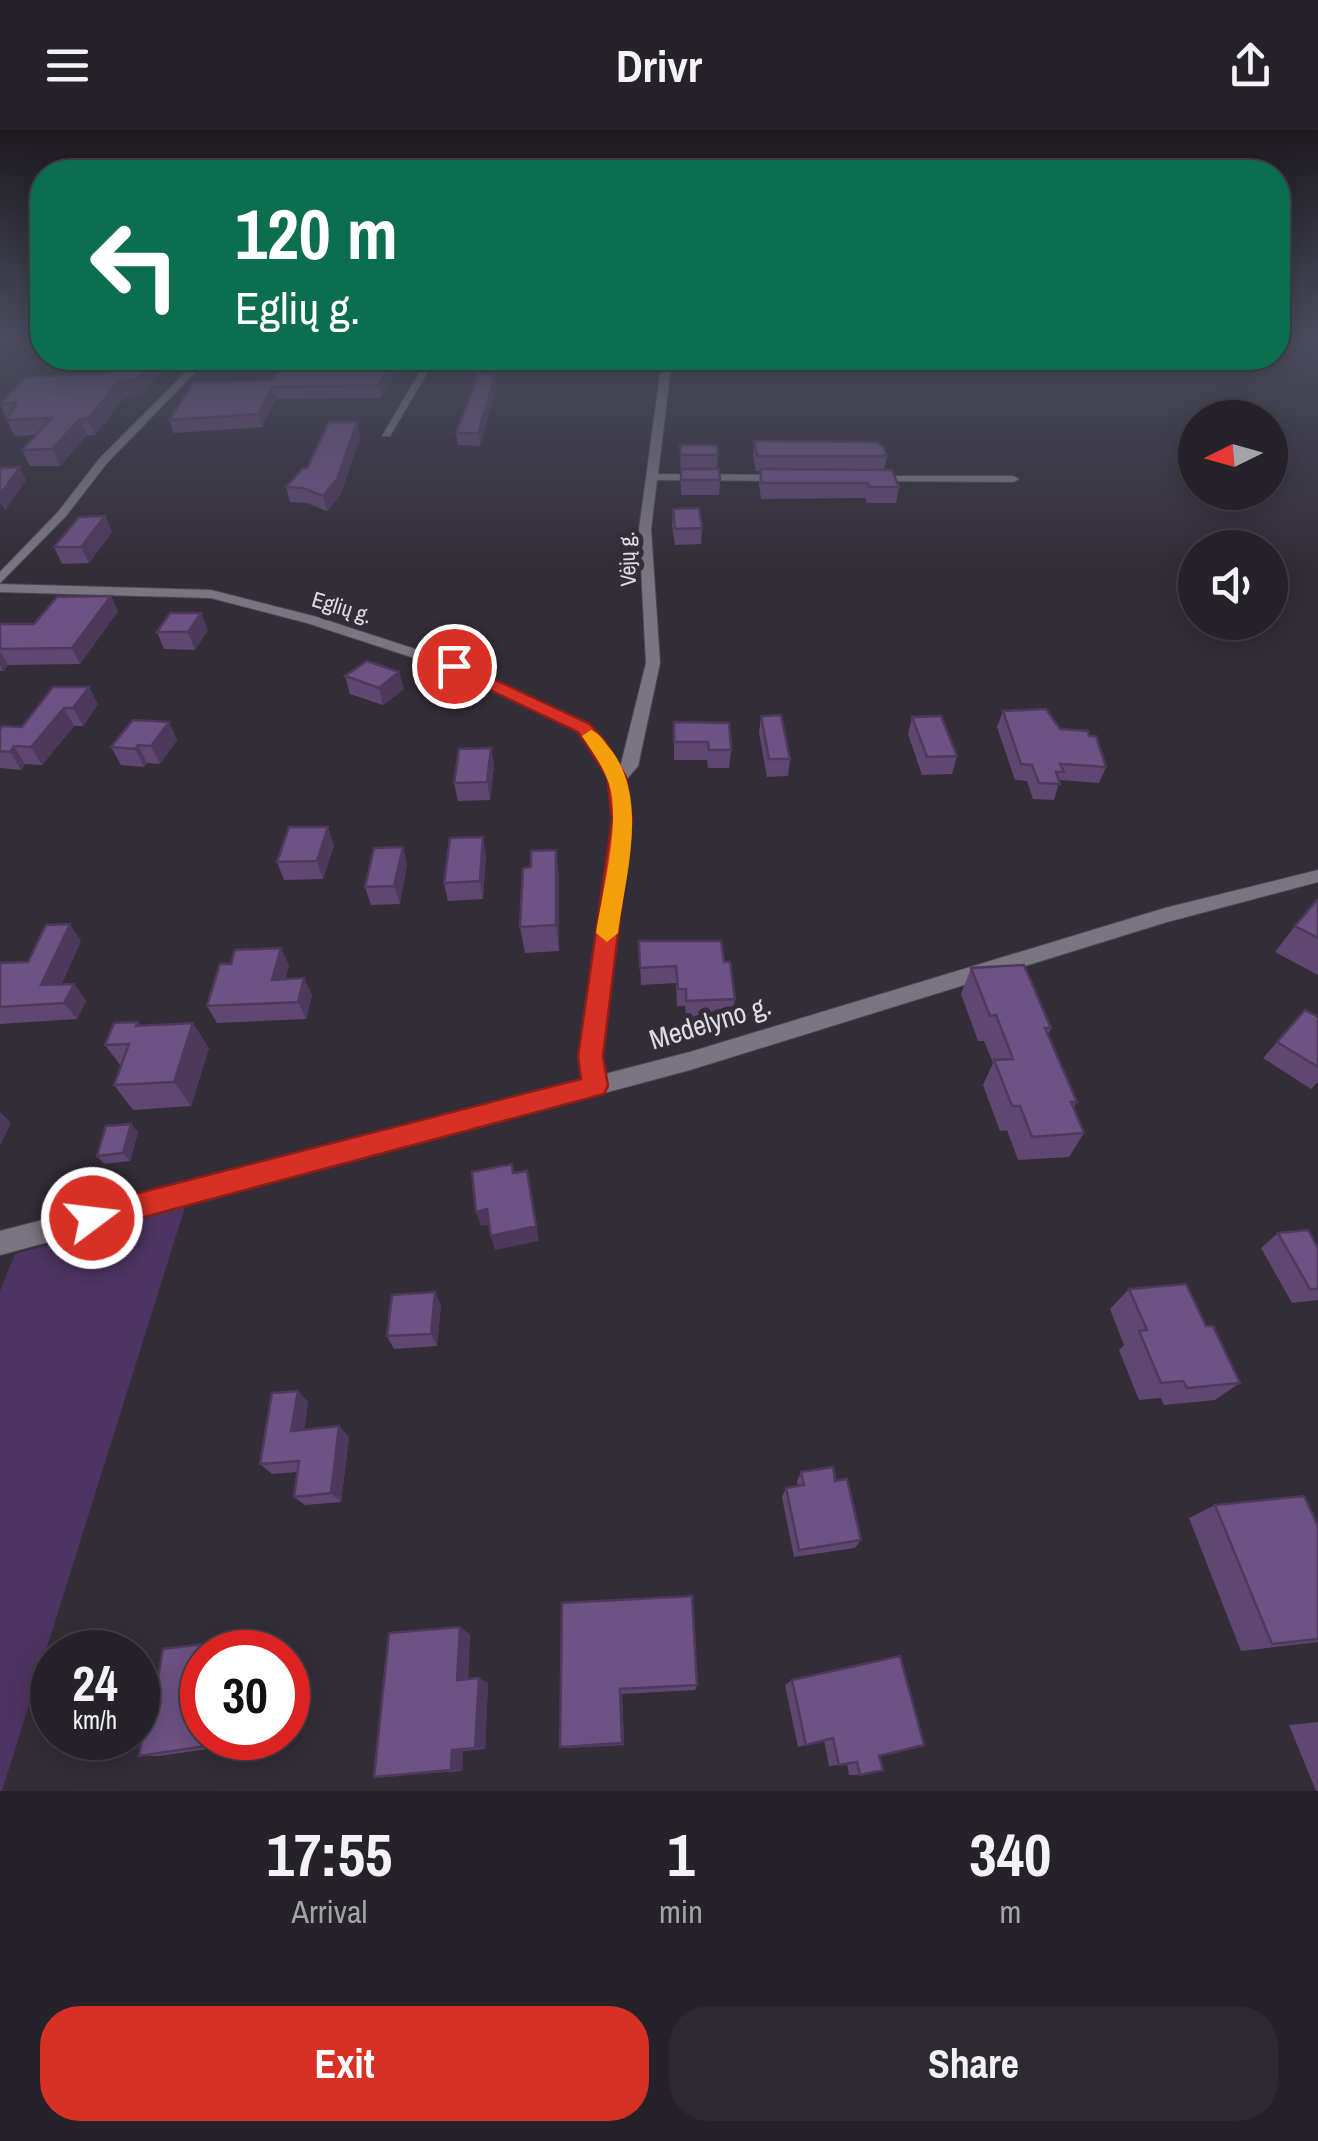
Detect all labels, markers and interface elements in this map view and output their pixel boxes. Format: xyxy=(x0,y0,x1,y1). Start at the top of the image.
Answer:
text: Drivr xyxy=(616,35,702,96)
icon: menu xyxy=(40,38,95,93)
icon: share xyxy=(1223,38,1278,93)
text: 120 m xyxy=(235,187,398,281)
icon: left xyxy=(70,200,200,330)
text: Eglių g. xyxy=(235,277,360,338)
north arrow xyxy=(1178,400,1288,510)
map controls xyxy=(1178,400,1288,640)
button: sound xyxy=(1178,530,1288,640)
street label: Vėjų g. xyxy=(611,531,643,587)
street label: Eglių g. xyxy=(308,584,376,630)
pin xyxy=(412,624,497,709)
icon: arrive xyxy=(427,639,482,694)
street label: Medelyno g. xyxy=(645,986,775,1058)
position arrow xyxy=(40,1166,144,1270)
speed limit sign: 30 xyxy=(180,1630,310,1760)
text: 24 xyxy=(72,1649,118,1717)
text: km/h xyxy=(73,1703,117,1737)
text: 17:55 xyxy=(267,1814,392,1895)
text: 1 xyxy=(667,1814,695,1895)
text: 340 xyxy=(969,1814,1051,1895)
text: Arrival xyxy=(292,1890,367,1933)
text: min xyxy=(659,1890,703,1933)
text: m xyxy=(999,1890,1021,1933)
button: Exit xyxy=(40,2006,649,2121)
button: Share xyxy=(669,2006,1278,2121)

